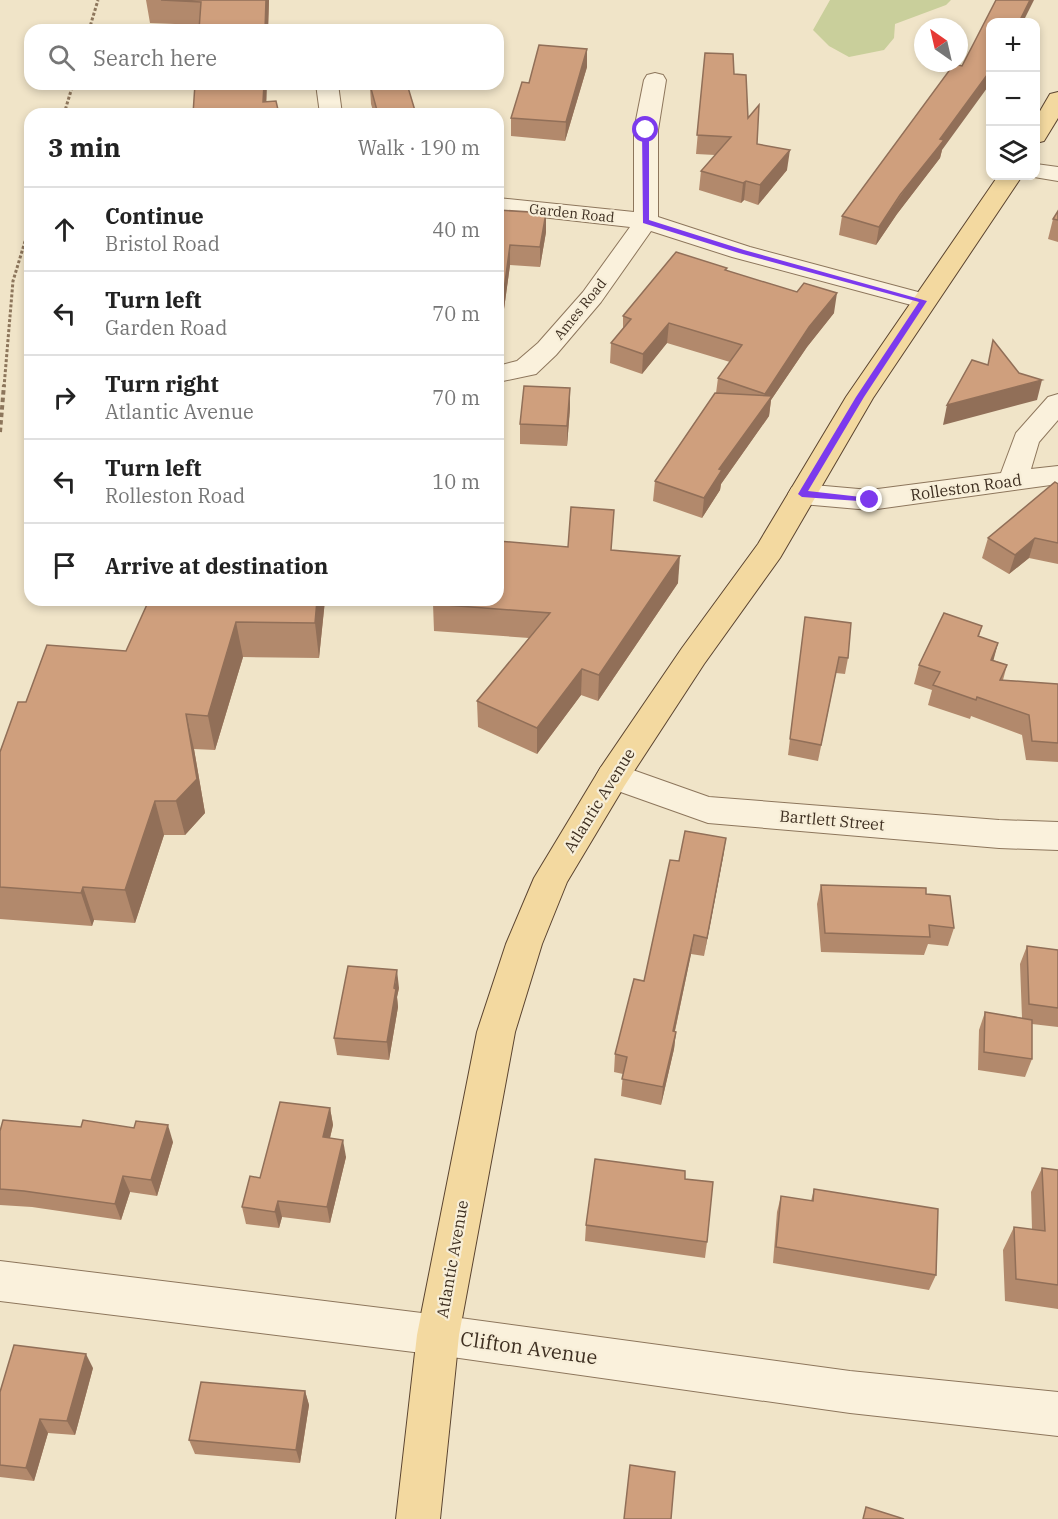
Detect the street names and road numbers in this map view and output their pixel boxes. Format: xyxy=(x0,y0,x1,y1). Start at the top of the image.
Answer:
street label: Garden Road xyxy=(528,200,616,226)
street label: Ames Road xyxy=(550,274,611,343)
street label: Rolleston Road xyxy=(909,469,1023,505)
street label: Atlantic Avenue xyxy=(559,744,639,856)
street label: Bartlett Street xyxy=(779,805,886,835)
street label: Atlantic Avenue xyxy=(432,1199,472,1319)
street label: Clifton Avenue xyxy=(459,1325,599,1370)

